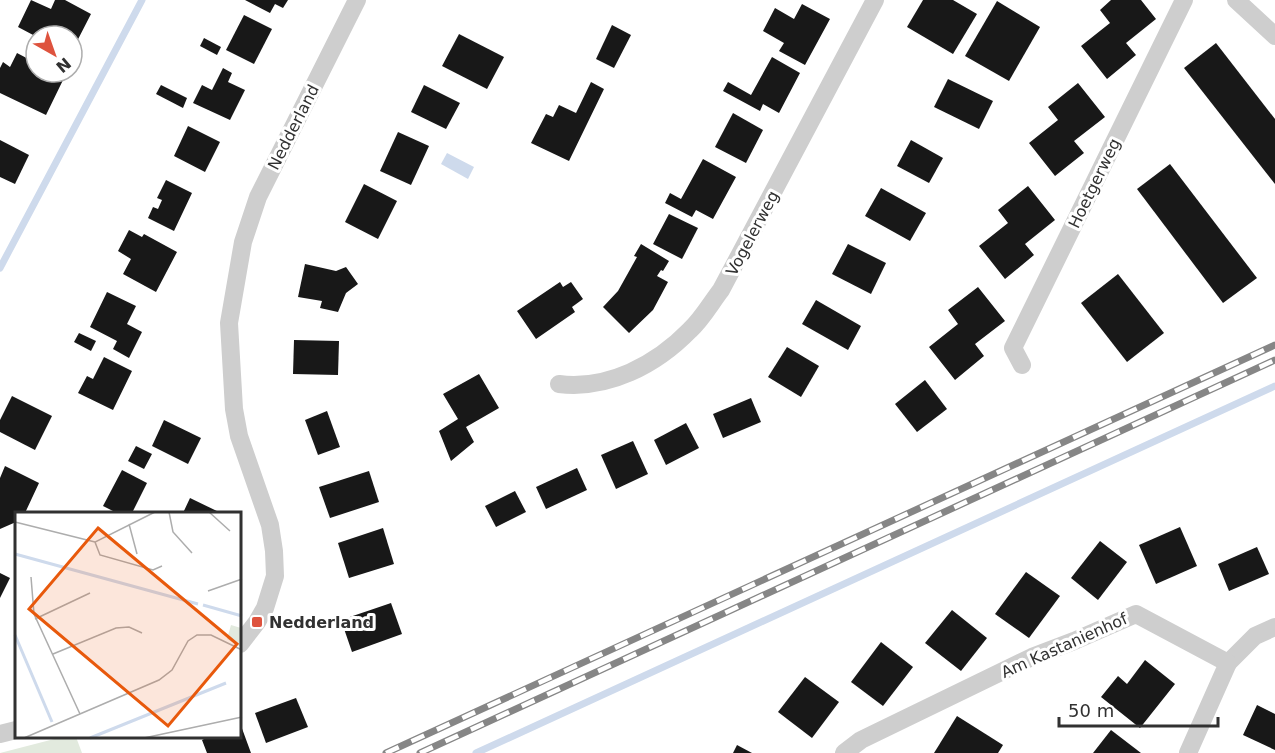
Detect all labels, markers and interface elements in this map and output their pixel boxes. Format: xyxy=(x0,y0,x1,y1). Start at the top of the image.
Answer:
north arrow xyxy=(24,24,84,84)
text: N xyxy=(52,54,75,77)
street label: Nedderland xyxy=(264,81,323,173)
street label: Hoetgerweg xyxy=(1065,135,1124,231)
street label: Vogelerweg xyxy=(722,188,783,279)
inset map xyxy=(15,512,242,738)
street label: Am Kastanienhof xyxy=(998,609,1131,682)
place label: Nedderland xyxy=(269,613,374,632)
marker: Nedderland xyxy=(250,615,264,629)
scale bar xyxy=(1059,690,1218,728)
text: 50 m xyxy=(1068,700,1114,721)

